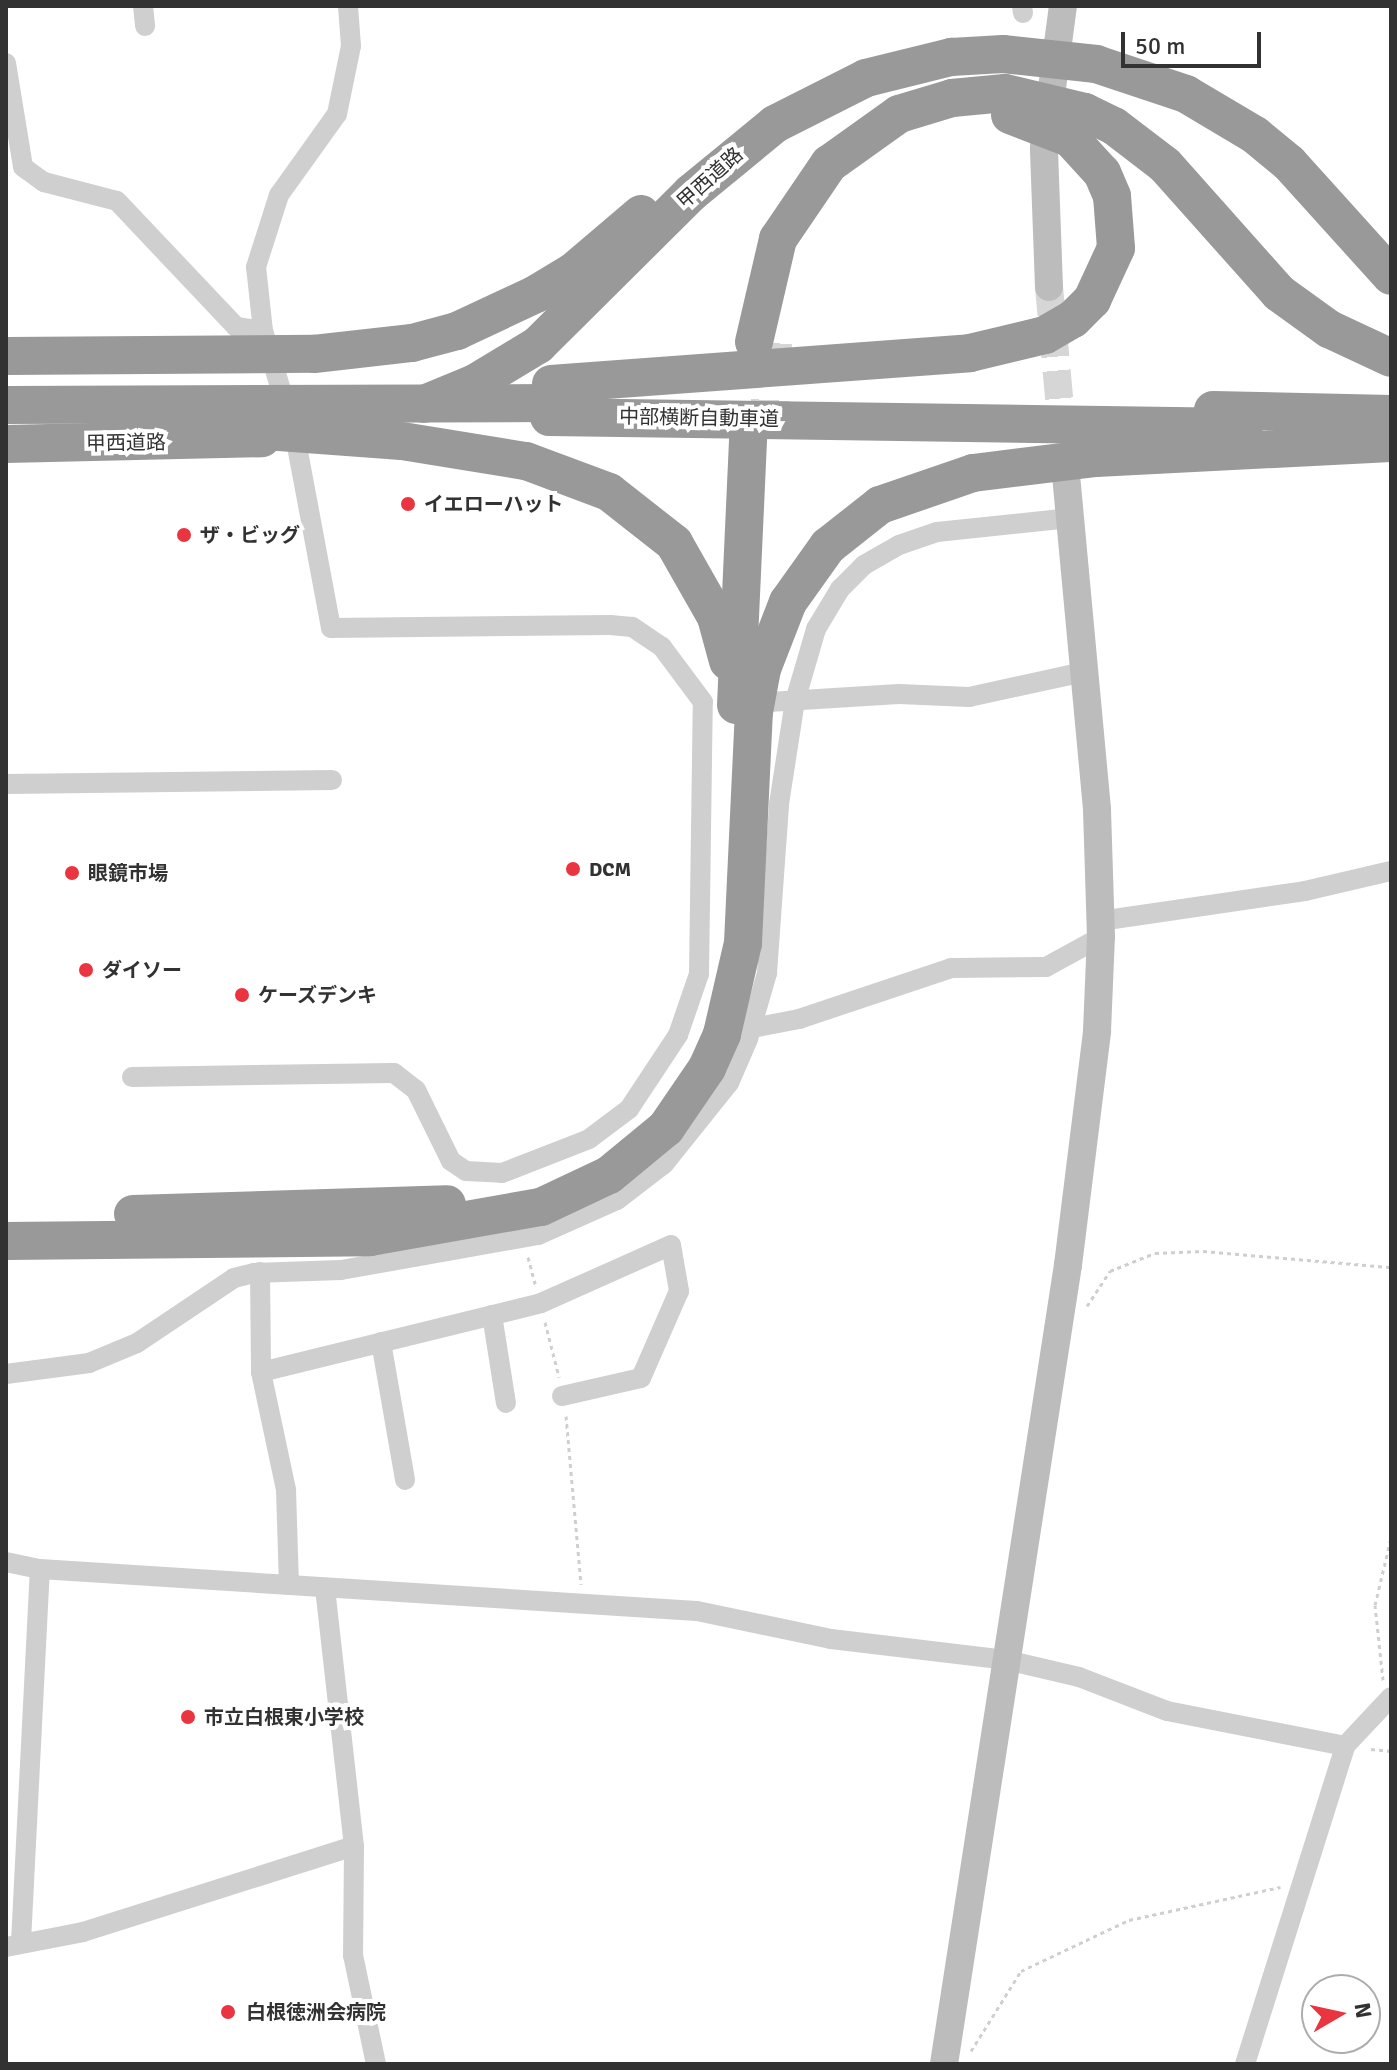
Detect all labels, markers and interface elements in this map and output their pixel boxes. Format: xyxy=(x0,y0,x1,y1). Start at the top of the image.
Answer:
scale bar xyxy=(1125,16,1265,66)
text: 50 m xyxy=(1135,31,1185,61)
street label: 甲西道路 xyxy=(672,142,748,214)
street label: 中部横断自動車道 xyxy=(619,405,779,431)
street label: 甲西道路 xyxy=(86,430,166,456)
place label: イエローハット xyxy=(424,492,564,516)
marker: イエローハット xyxy=(399,495,417,513)
place label: ザ・ビッグ xyxy=(200,523,300,547)
marker: ザ・ビッグ xyxy=(175,526,193,544)
place label: DCM xyxy=(589,857,631,881)
marker: DCM xyxy=(564,860,582,878)
place label: 眼鏡市場 xyxy=(88,861,168,885)
marker: 眼鏡市場 xyxy=(63,864,81,882)
place label: ダイソー xyxy=(102,958,182,982)
marker: ダイソー xyxy=(77,961,95,979)
place label: ケーズデンキ xyxy=(258,983,378,1007)
marker: ケーズデンキ xyxy=(233,986,251,1004)
place label: 市立白根東小学校 xyxy=(204,1705,364,1729)
marker: 市立白根東小学校 xyxy=(179,1708,197,1726)
north arrow xyxy=(1301,1974,1381,2054)
place label: 白根徳洲会病院 xyxy=(246,2000,386,2024)
marker: 白根徳洲会病院 xyxy=(217,2001,239,2023)
text: N xyxy=(1349,2001,1378,2020)

